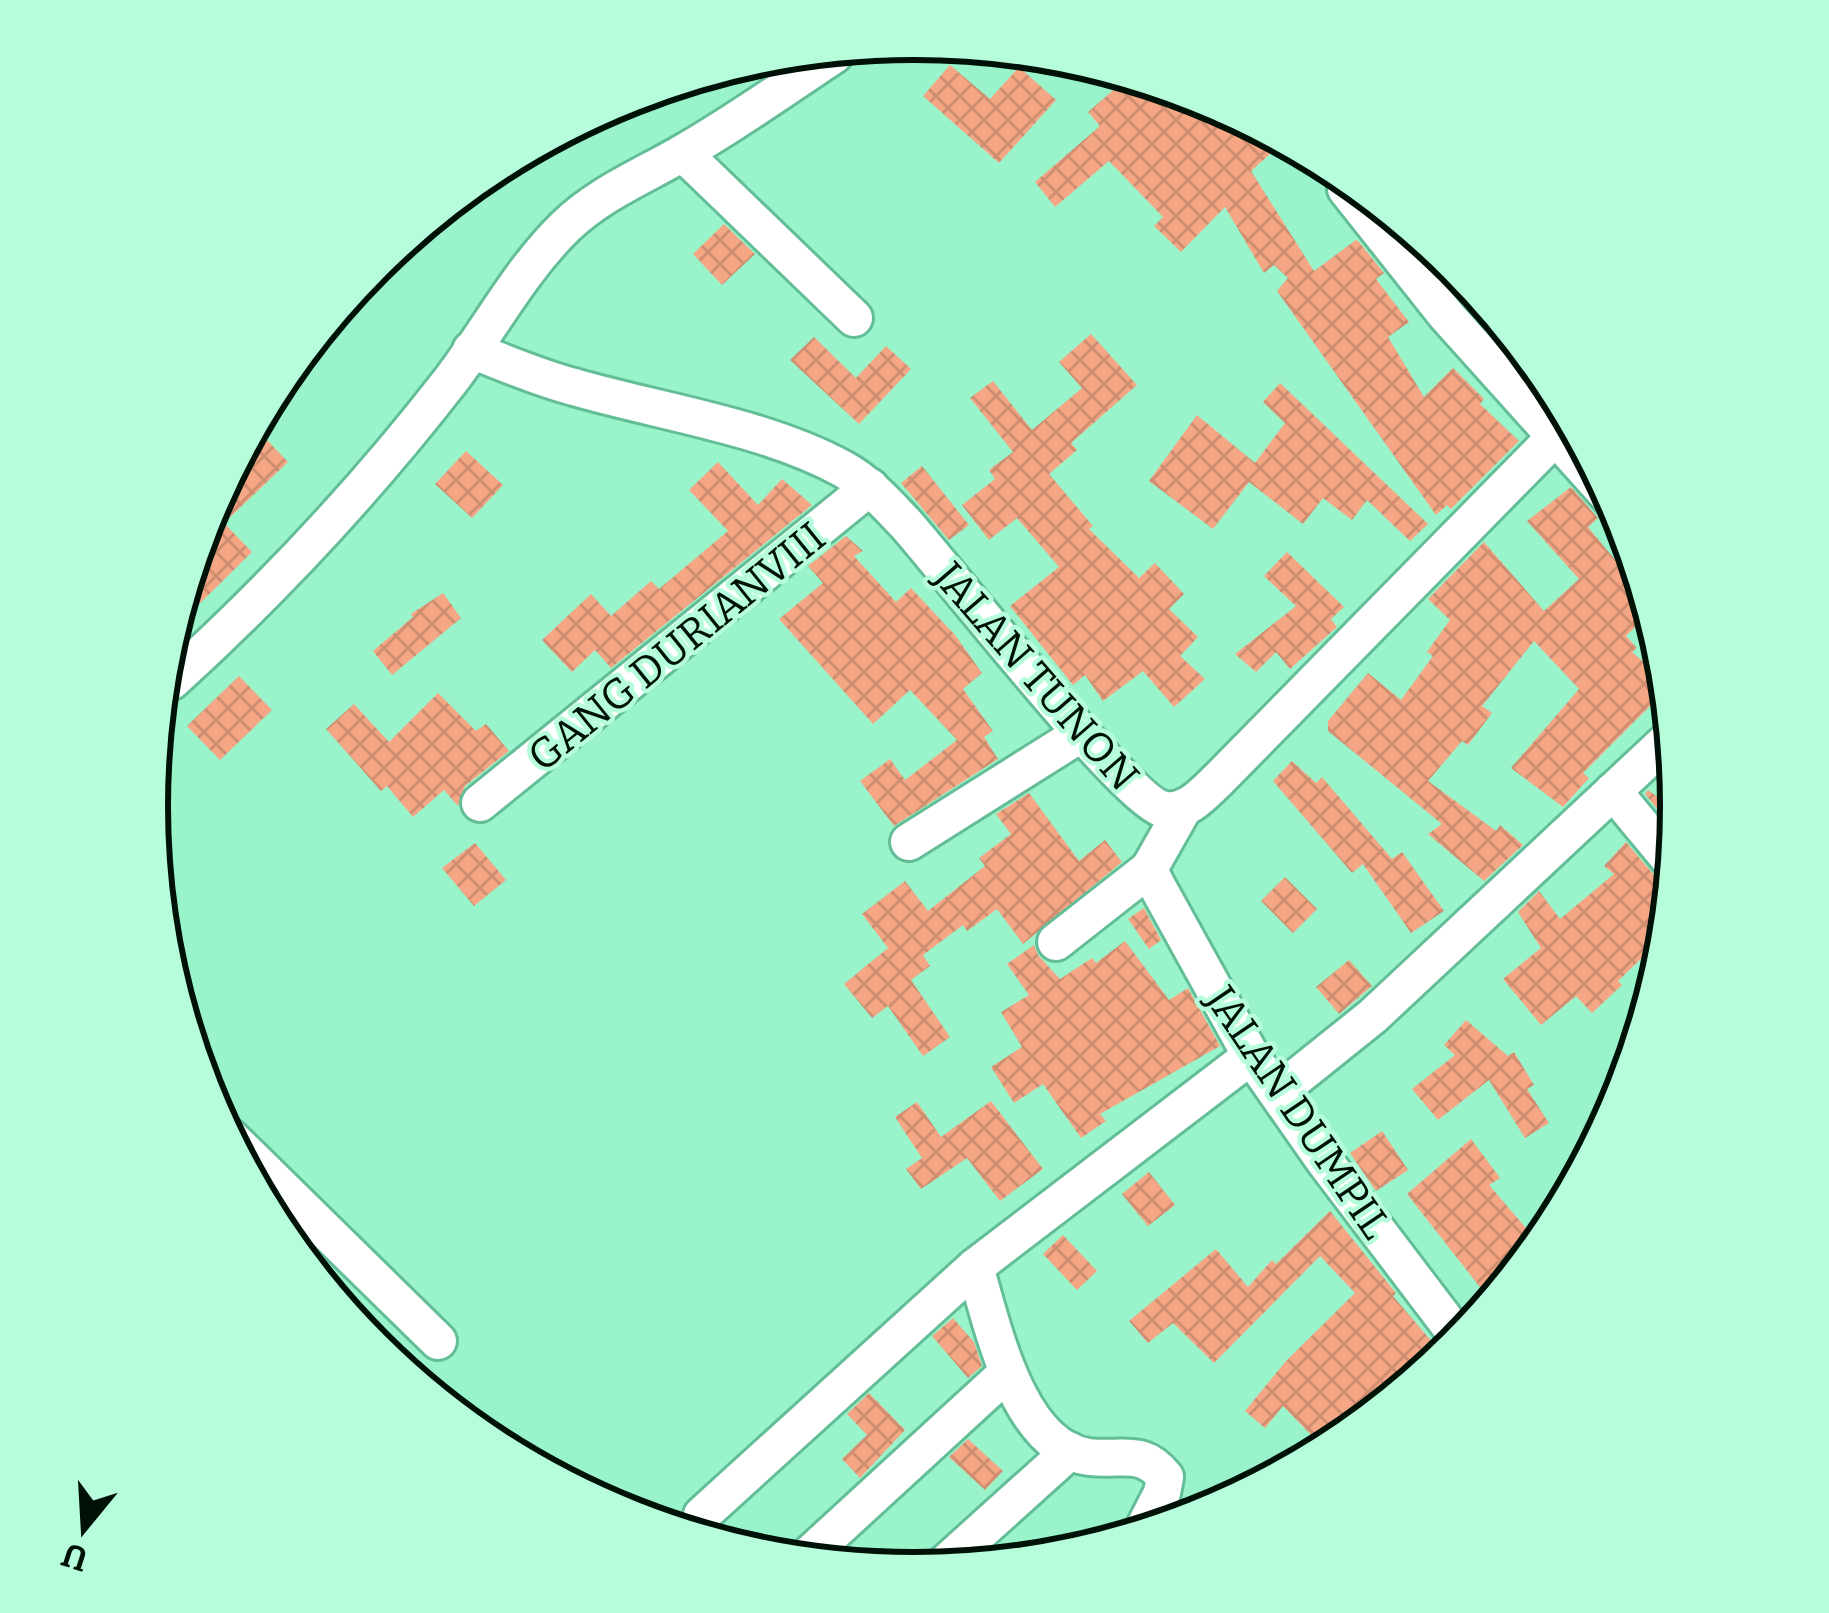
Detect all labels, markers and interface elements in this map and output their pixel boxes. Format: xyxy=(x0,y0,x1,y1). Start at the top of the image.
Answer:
street label: GANG DURIANVIII xyxy=(518,512,835,782)
street label: JALAN TUNON xyxy=(923,552,1149,801)
street label: JALAN DUMPIL xyxy=(1195,976,1401,1248)
north arrow xyxy=(24,1469,144,1589)
text: U xyxy=(57,1534,93,1579)

